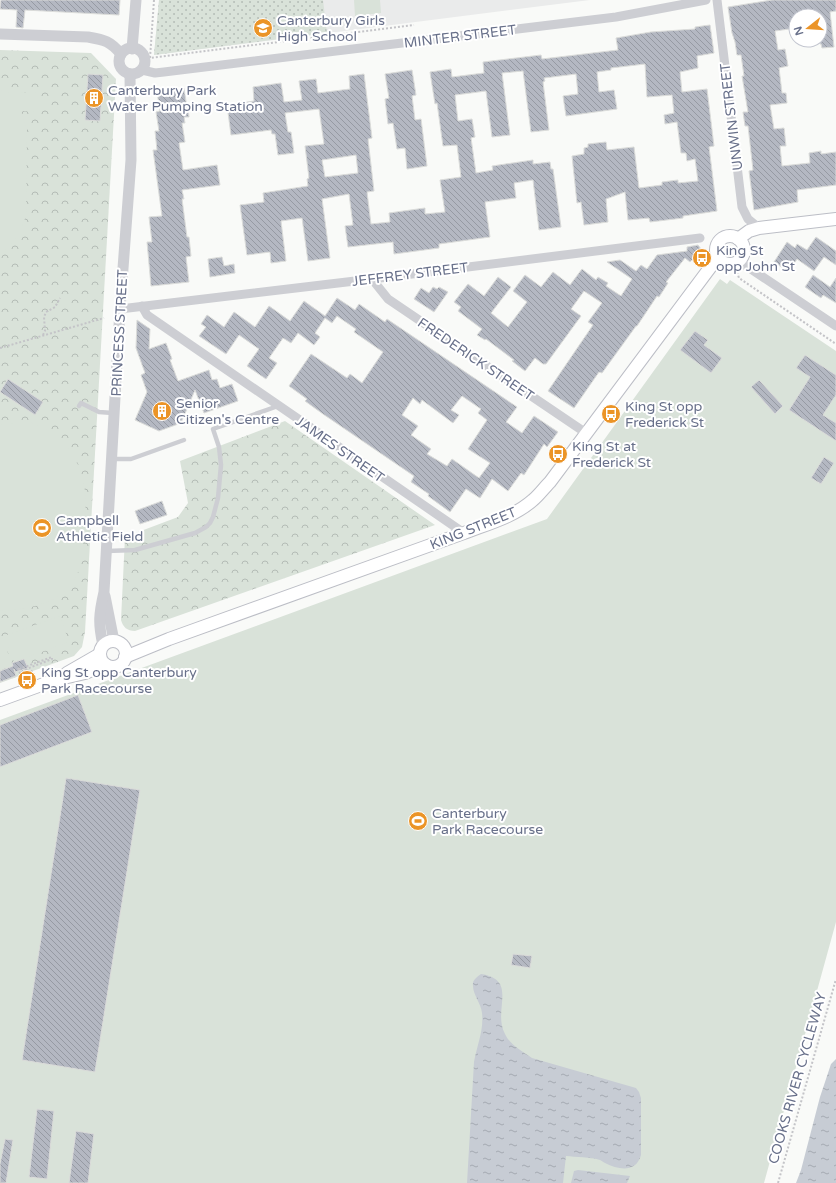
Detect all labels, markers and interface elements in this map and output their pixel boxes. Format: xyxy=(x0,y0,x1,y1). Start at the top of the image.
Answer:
north arrow xyxy=(788,8,828,48)
place label: Canterbury Girls High School xyxy=(277,12,385,45)
school or university icon: Canterbury Girls High School xyxy=(252,17,274,39)
street label: MINTER STREET xyxy=(403,21,518,52)
text: N xyxy=(791,25,806,37)
street label: UNWIN STREET xyxy=(716,62,747,172)
place label: Canterbury Park Water Pumping Station xyxy=(108,82,263,115)
building icon: Canterbury Park Water Pumping Station xyxy=(83,87,105,109)
place label: King St opp John St xyxy=(716,242,796,275)
bus stop icon: King St opp John St xyxy=(691,247,713,269)
street label: JEFFREY STREET xyxy=(351,259,470,290)
street label: PRINCESS STREET xyxy=(108,269,131,397)
street label: FREDERICK STREET xyxy=(414,314,537,405)
place label: Senior Citizen's Centre xyxy=(176,395,279,428)
place label: King St opp Frederick St xyxy=(625,398,705,431)
building icon: Senior Citizen's Centre xyxy=(151,400,173,422)
bus stop icon: King St opp Frederick St xyxy=(600,403,622,425)
street label: JAMES STREET xyxy=(292,412,388,487)
place label: King St at Frederick St xyxy=(572,438,652,471)
bus stop icon: King St at Frederick St xyxy=(547,443,569,465)
street label: KING STREET xyxy=(427,503,519,554)
place label: Campbell Athletic Field xyxy=(56,512,143,545)
sports icon: Campbell Athletic Field xyxy=(31,517,53,539)
place label: King St opp Canterbury Park Racecourse xyxy=(41,664,197,697)
bus stop icon: King St opp Canterbury Park Racecourse xyxy=(16,669,38,691)
place label: Canterbury Park Racecourse xyxy=(432,805,543,838)
sports icon: Canterbury Park Racecourse xyxy=(407,810,429,832)
street label: COOKS RIVER CYCLEWAY xyxy=(765,990,830,1166)

